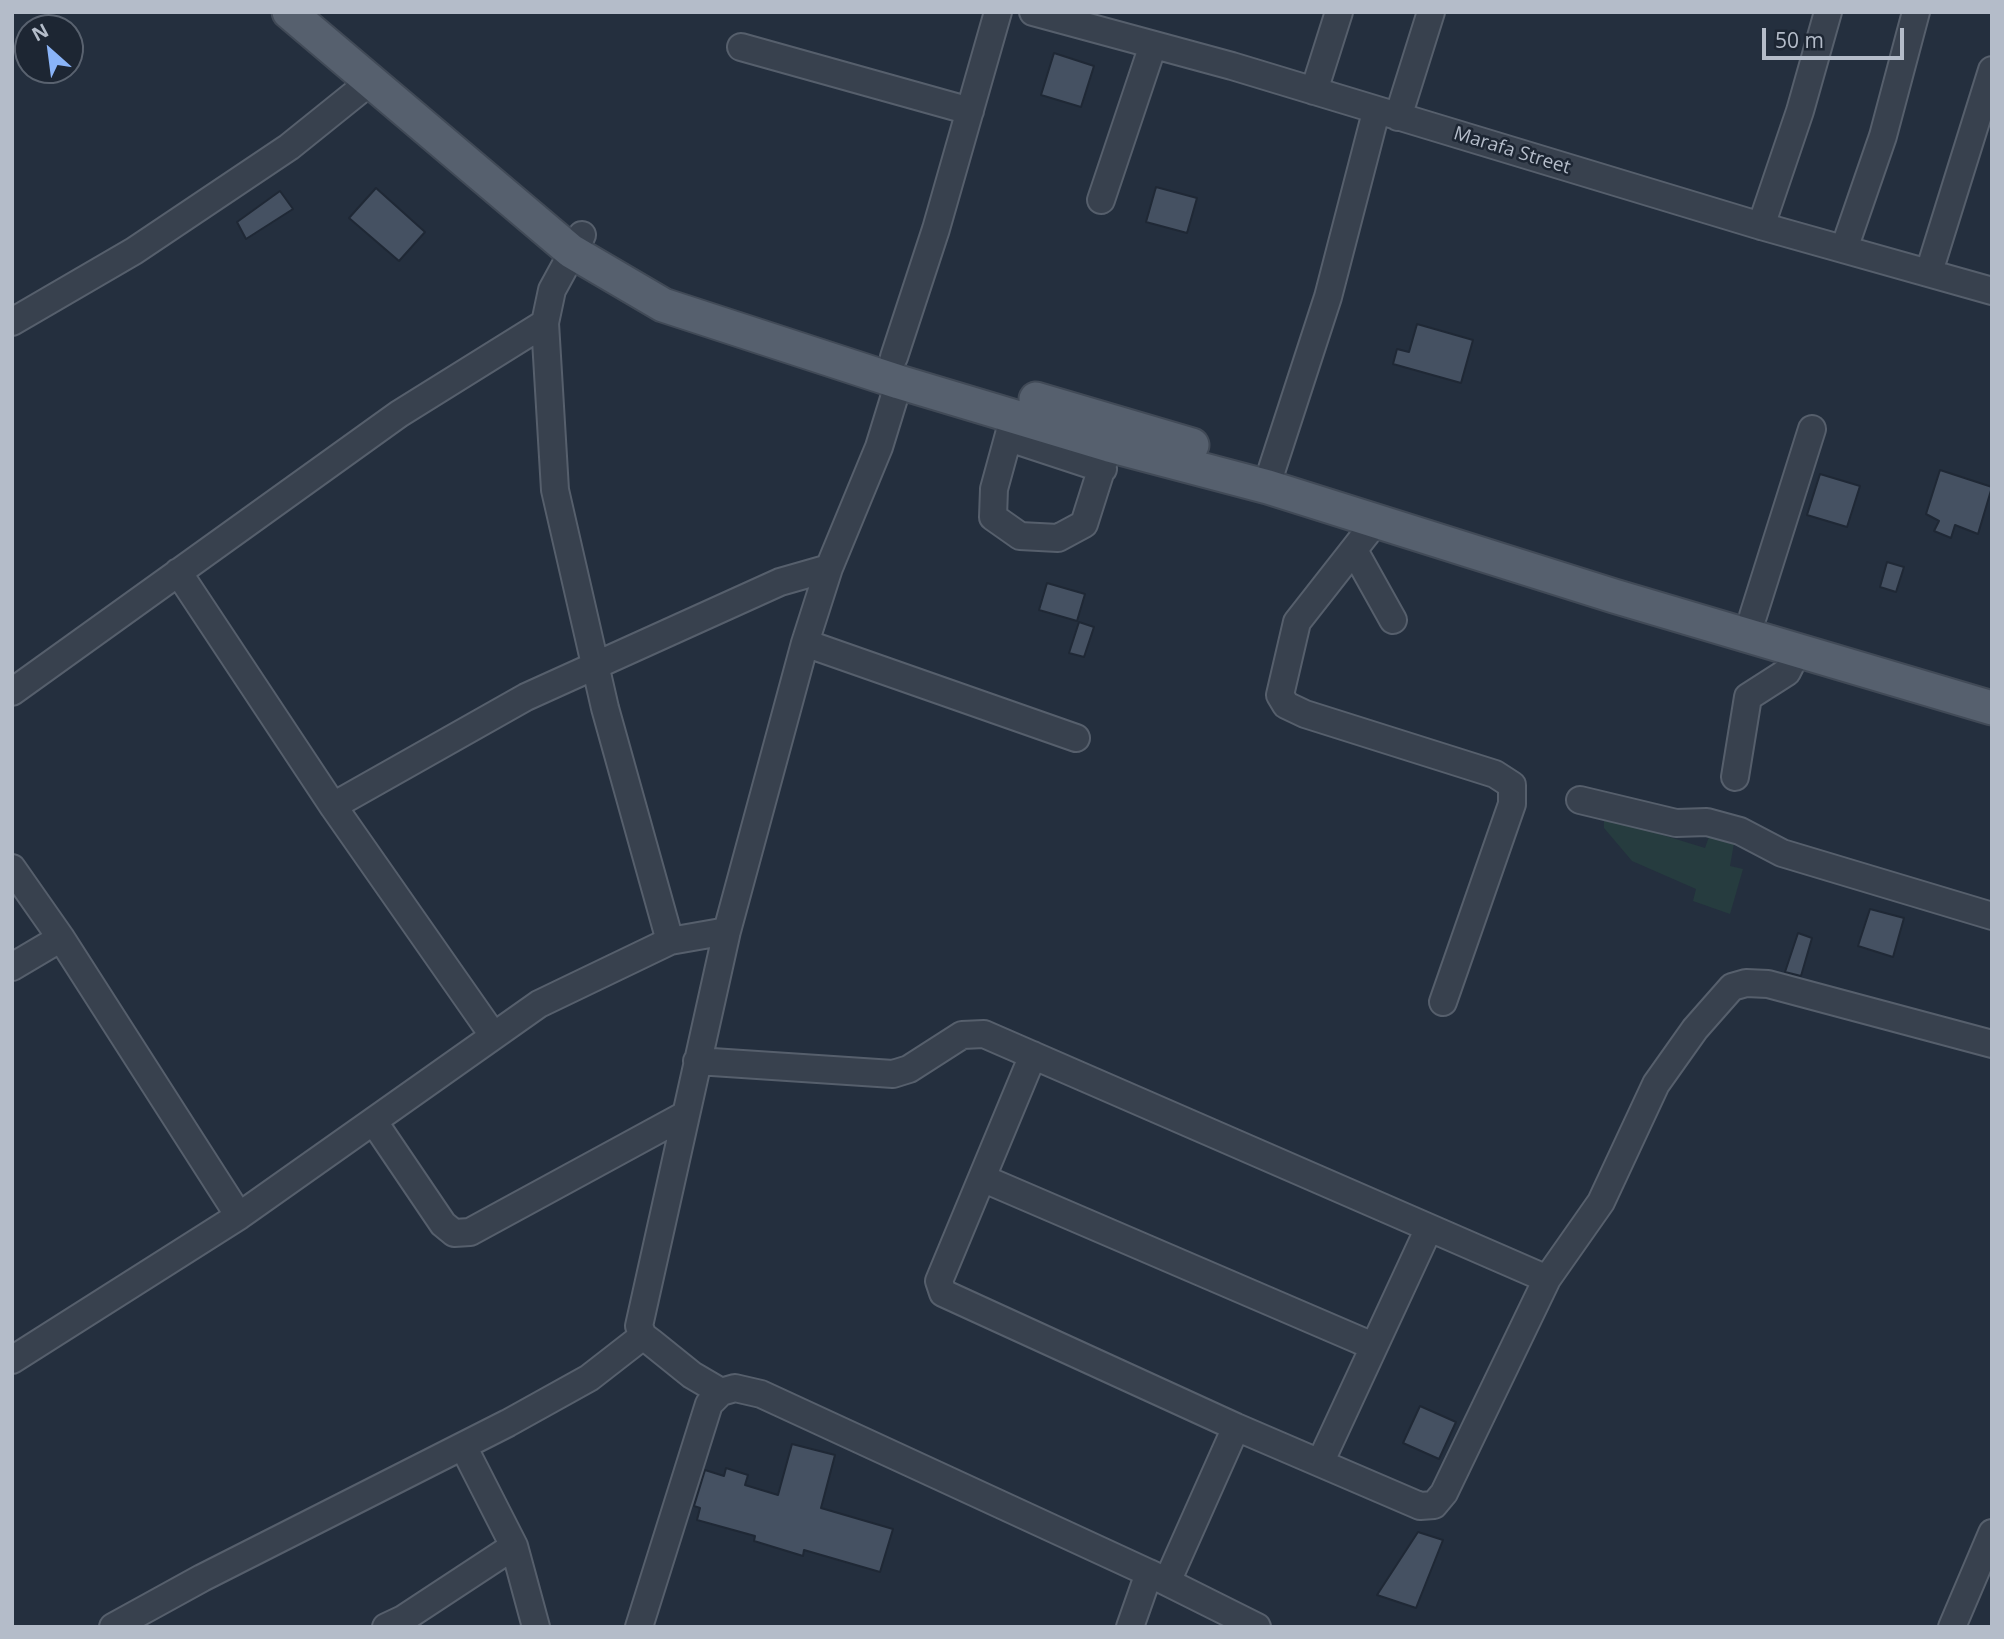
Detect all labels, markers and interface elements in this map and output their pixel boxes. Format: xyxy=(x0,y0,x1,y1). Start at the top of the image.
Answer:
north arrow xyxy=(14,14,84,84)
scale bar xyxy=(1766,14,1908,58)
text: N xyxy=(27,17,53,47)
text: 50 m xyxy=(1775,26,1824,54)
street label: Marafa Street xyxy=(1451,122,1573,180)

